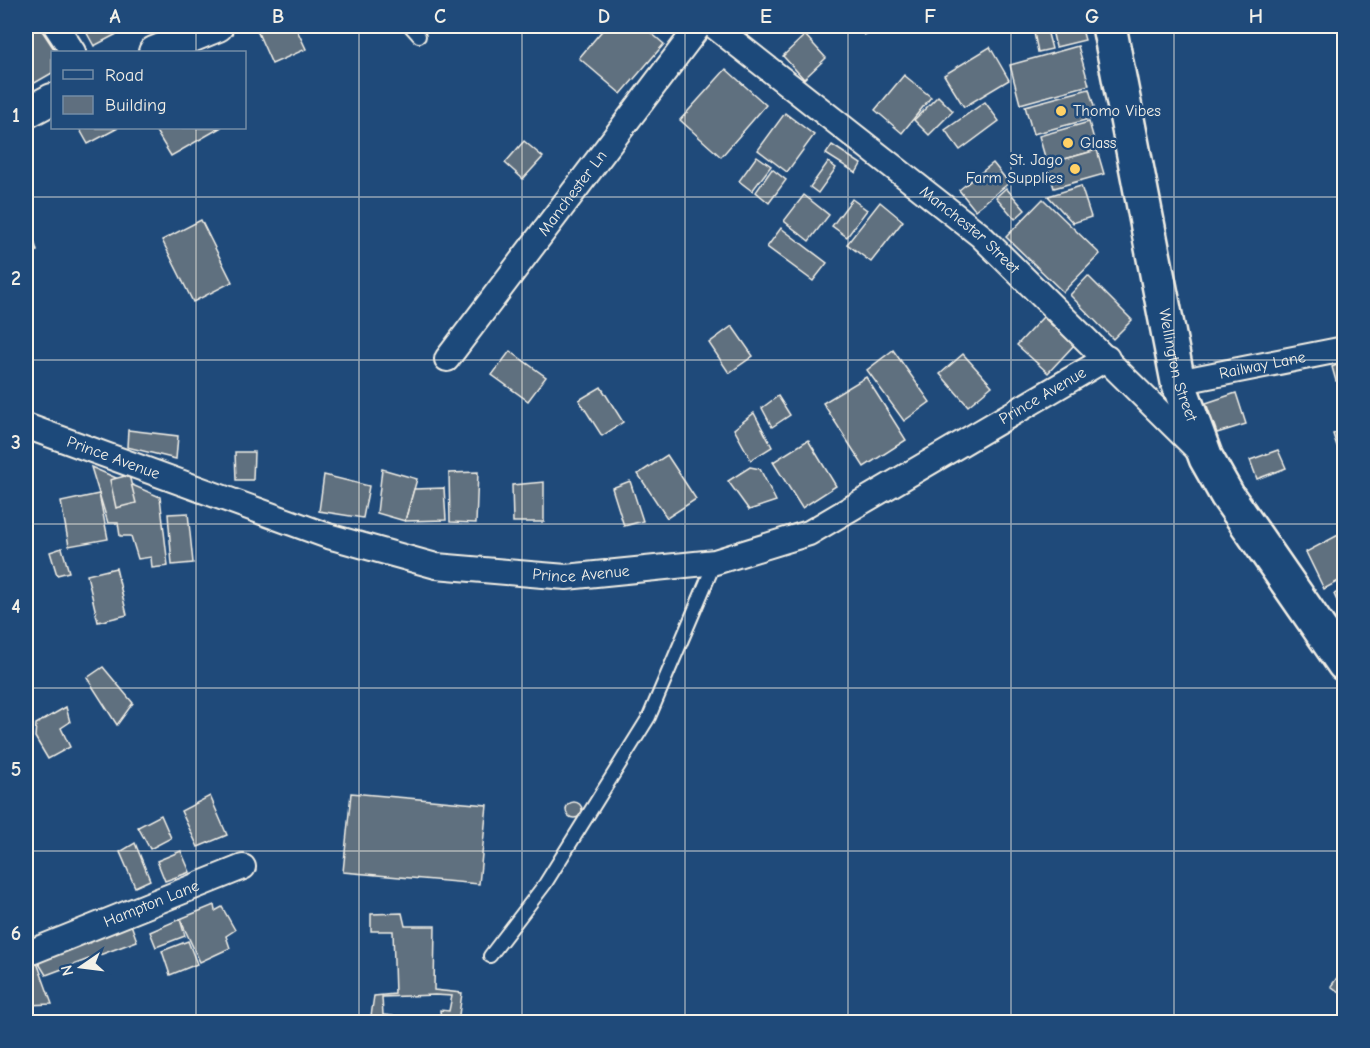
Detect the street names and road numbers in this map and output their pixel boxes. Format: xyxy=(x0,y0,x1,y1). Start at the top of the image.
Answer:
street label: Manchester Ln xyxy=(534,147,611,239)
street label: Manchester Street xyxy=(916,182,1023,278)
street label: Wellington Street xyxy=(1155,307,1201,424)
street label: Railway Lane xyxy=(1218,348,1307,383)
street label: Prince Avenue xyxy=(996,363,1089,428)
street label: Prince Avenue xyxy=(64,433,162,483)
street label: Prince Avenue xyxy=(532,562,630,586)
street label: Hampton Lane xyxy=(101,877,202,931)

